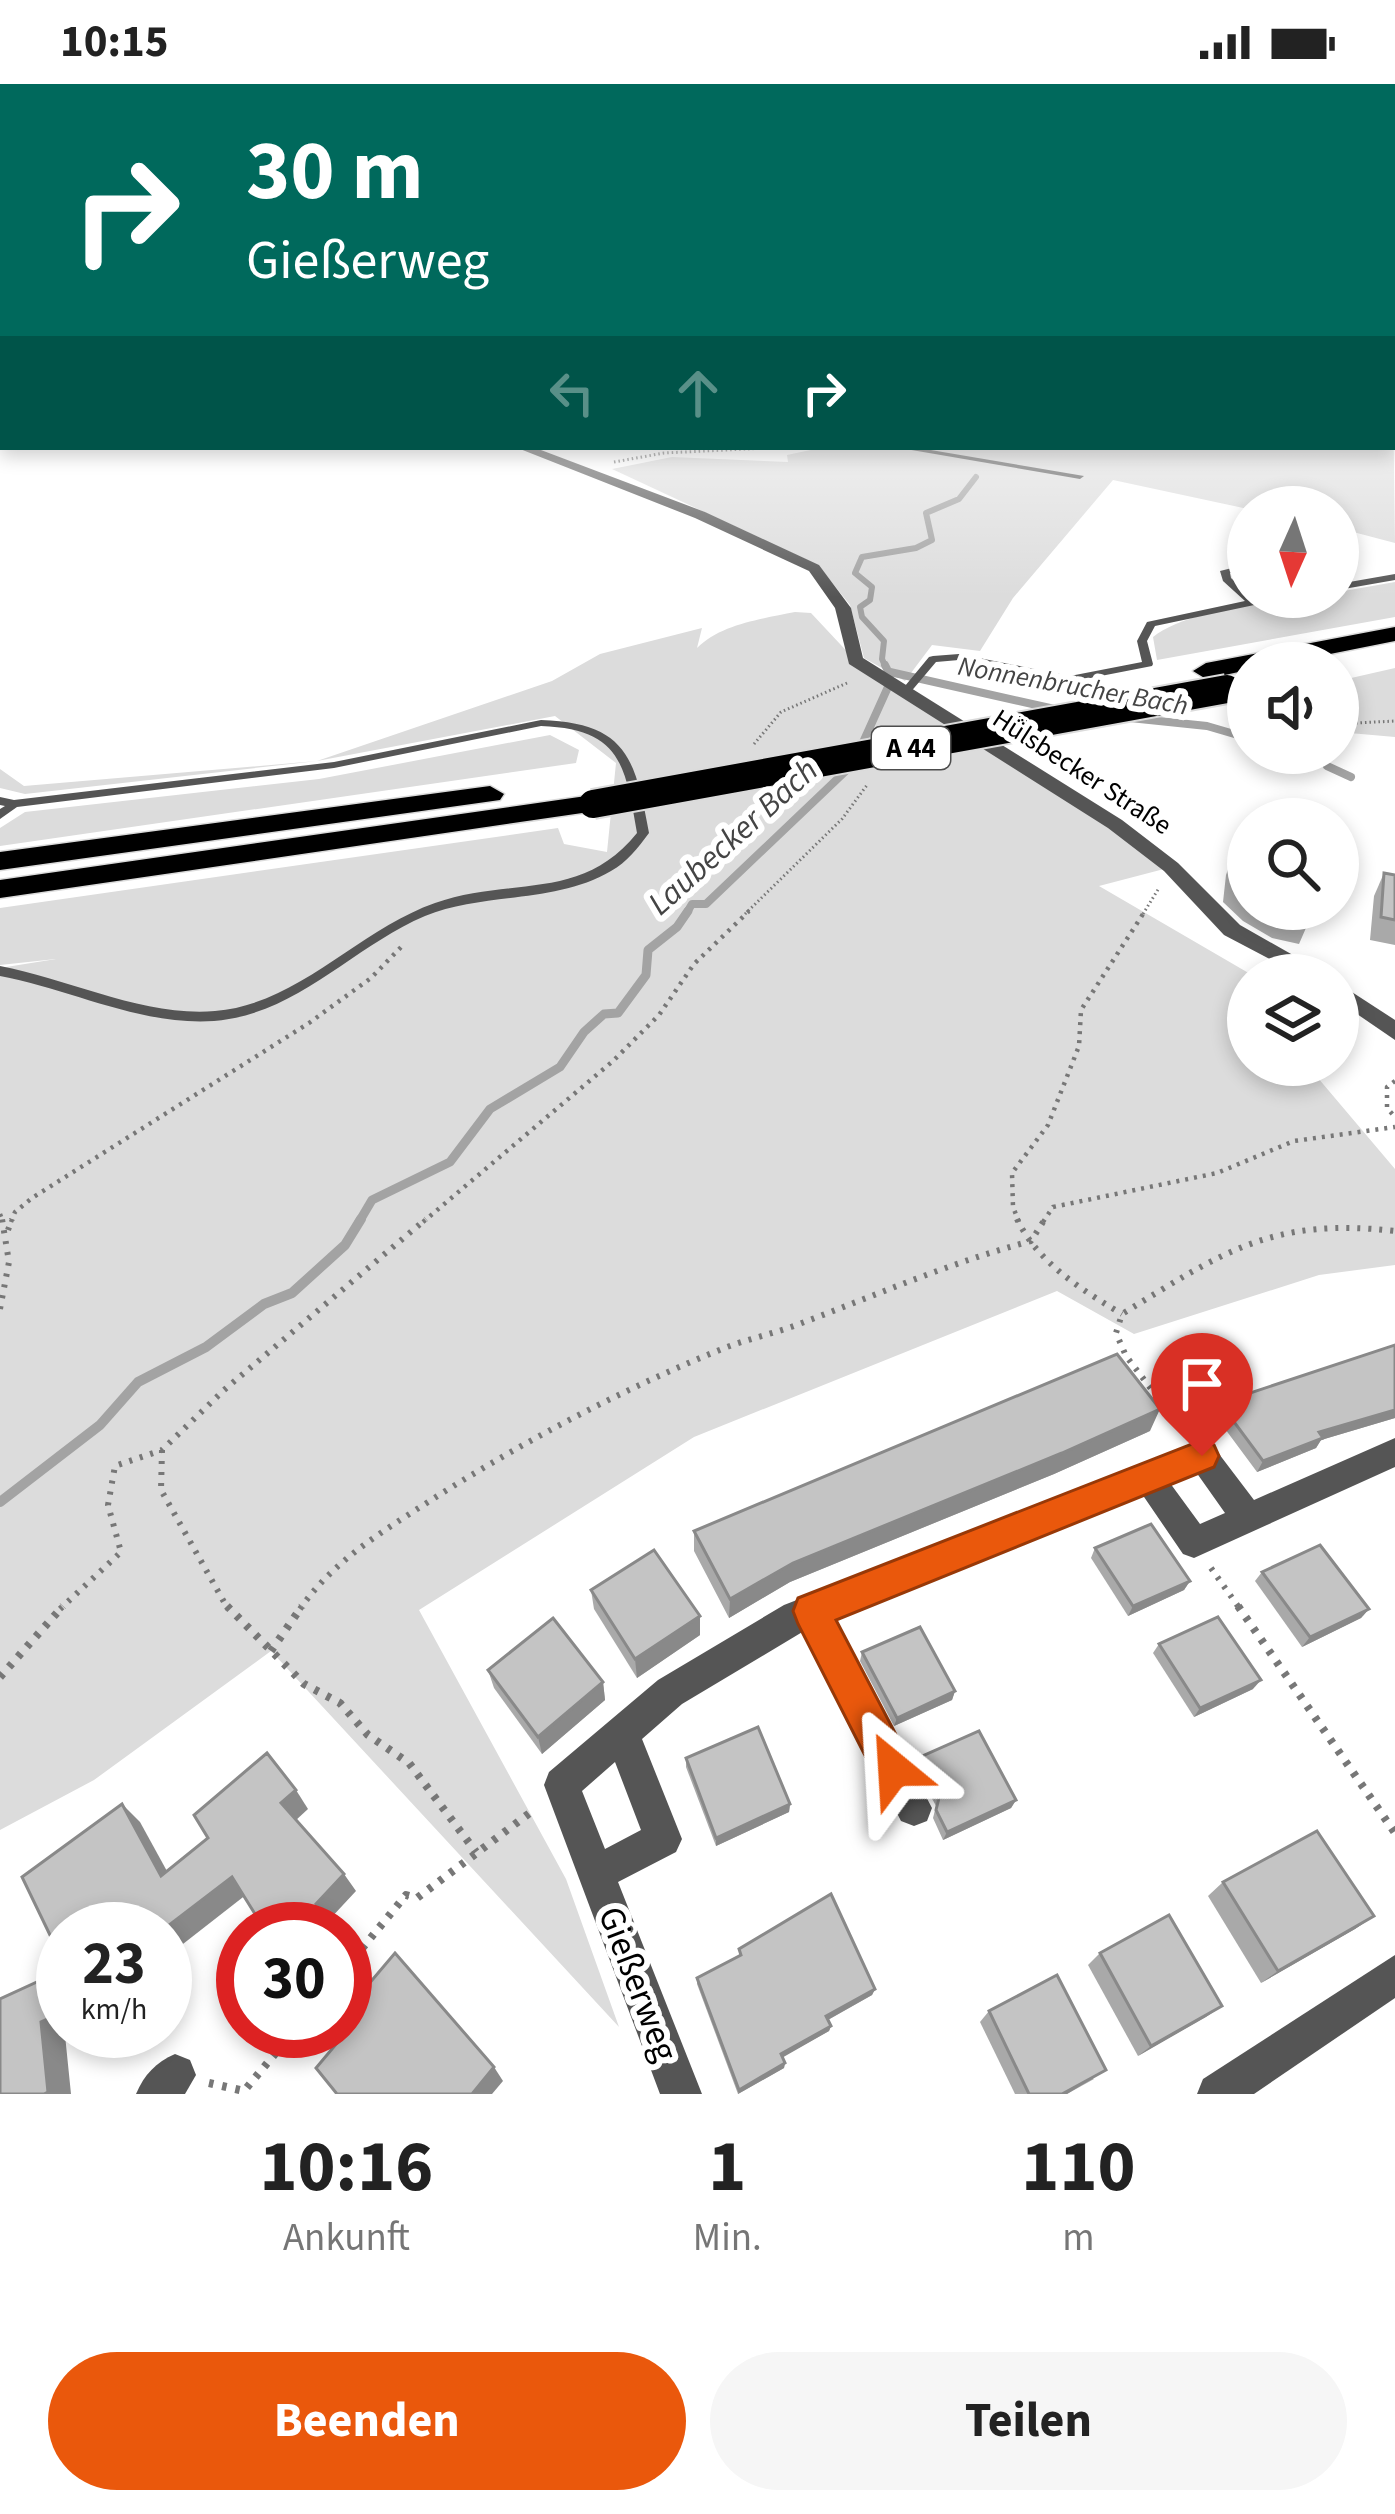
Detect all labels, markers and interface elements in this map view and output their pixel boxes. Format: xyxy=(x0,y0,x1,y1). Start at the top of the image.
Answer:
text: 10:15 xyxy=(60,10,169,74)
text: 30 m xyxy=(246,112,424,232)
icon: right xyxy=(48,132,204,288)
text: Gießerweg xyxy=(246,223,489,300)
icon: left xyxy=(539,360,605,426)
icon: ahead xyxy=(665,360,731,426)
icon: right xyxy=(791,360,857,426)
north arrow xyxy=(1227,486,1359,618)
map controls xyxy=(1227,486,1359,1086)
button: sound xyxy=(1227,642,1359,774)
water label: Nonnenbrucher Bach xyxy=(955,647,1191,725)
street label: Hülsbecker Straße xyxy=(985,699,1179,845)
road number: A 44 xyxy=(872,727,950,769)
water label: Laubecker Bach xyxy=(638,748,828,926)
button: search xyxy=(1227,798,1359,930)
button: layers xyxy=(1227,954,1359,1086)
pin xyxy=(1151,1333,1253,1456)
icon: arrive xyxy=(1169,1351,1235,1417)
position arrow xyxy=(831,1706,957,1832)
street label: Gießerweg xyxy=(585,1899,691,2069)
speed limit sign: 30 xyxy=(216,1902,372,2058)
text: 23 xyxy=(82,1922,146,2007)
text: km/h xyxy=(81,1988,147,2031)
text: 10:16 xyxy=(260,2116,433,2219)
text: 1 xyxy=(708,2116,746,2219)
text: 110 xyxy=(1021,2116,1135,2219)
text: Ankunft xyxy=(283,2210,410,2266)
text: Min. xyxy=(693,2210,762,2266)
text: m xyxy=(1062,2210,1095,2266)
button: Beenden xyxy=(48,2352,686,2490)
button: Teilen xyxy=(710,2352,1347,2490)

